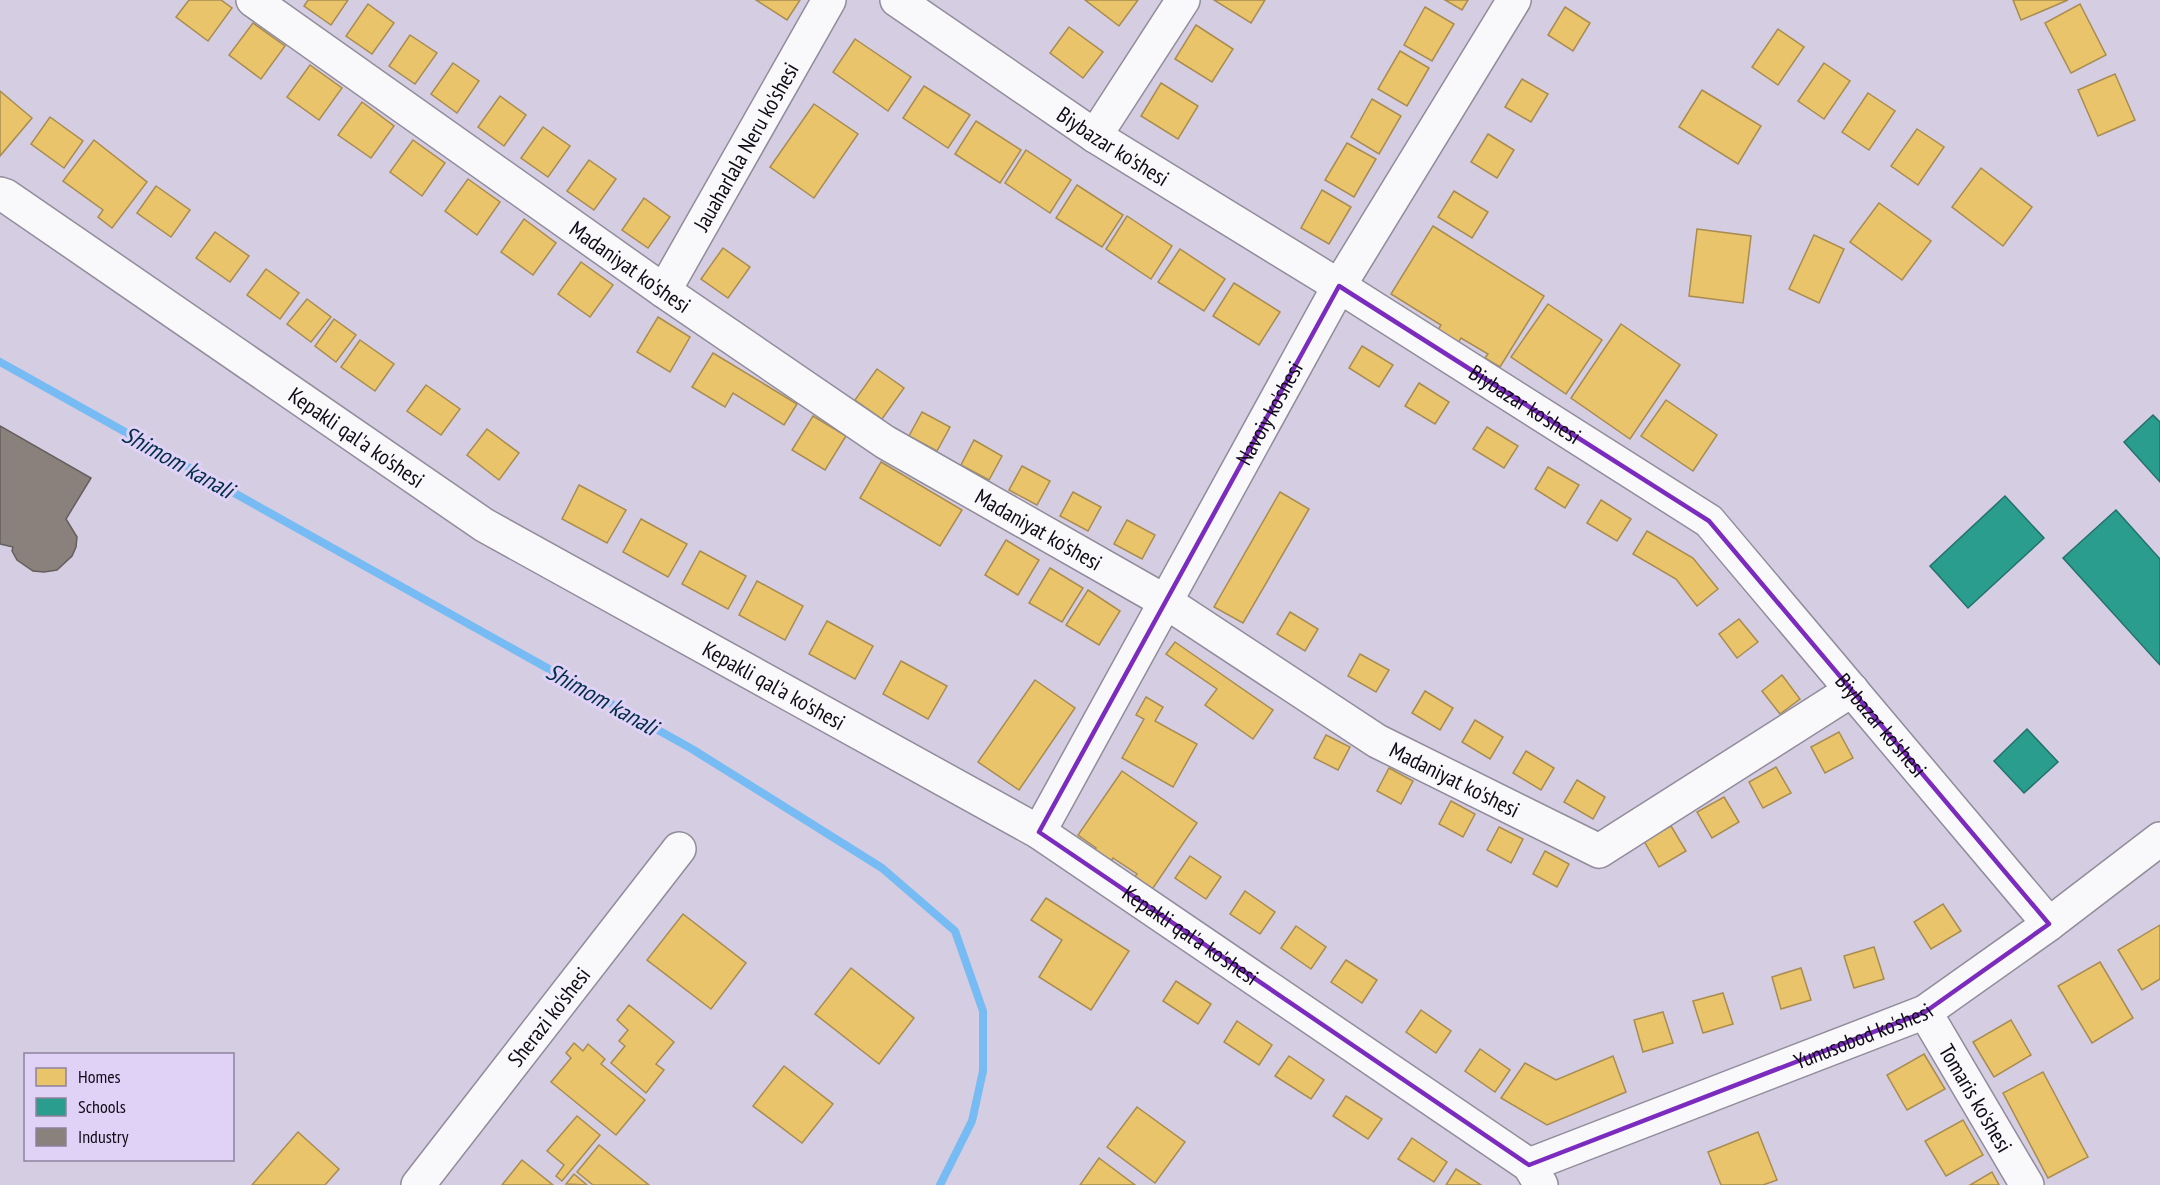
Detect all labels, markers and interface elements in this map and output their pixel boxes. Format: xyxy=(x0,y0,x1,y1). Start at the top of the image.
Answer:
street label: Jauaharlala Neru ko'shesi xyxy=(687,58,805,237)
street label: Biybazar ko'shesi xyxy=(1052,100,1174,192)
street label: Madaniyat ko'shesi xyxy=(564,215,696,319)
street label: Navoiy ko'shesi xyxy=(1229,356,1309,470)
street label: Biybazar ko'shesi xyxy=(1464,358,1586,450)
street label: Kepakli qal'a ko'shesi xyxy=(283,381,430,494)
water label: Shimom kanali xyxy=(117,419,242,507)
street label: Madaniyat ko'shesi xyxy=(970,482,1107,577)
street label: Kepakli qal'a ko'shesi xyxy=(698,635,850,736)
water label: Shimom kanali xyxy=(541,656,666,744)
street label: Biybazar ko'shesi xyxy=(1829,667,1933,783)
street label: Madaniyat ko'shesi xyxy=(1385,736,1524,823)
street label: Kepakli qal'a ko'shesi xyxy=(1117,879,1264,991)
street label: Sherazi ko'shesi xyxy=(501,961,596,1072)
street label: Yunusobod ko'shesi xyxy=(1790,997,1938,1075)
street label: Tomaris ko'shesi xyxy=(1933,1039,2019,1157)
legend xyxy=(24,1053,234,1161)
text: Homes xyxy=(78,1065,121,1088)
text: Schools xyxy=(78,1095,126,1118)
text: Industry xyxy=(78,1125,129,1148)

